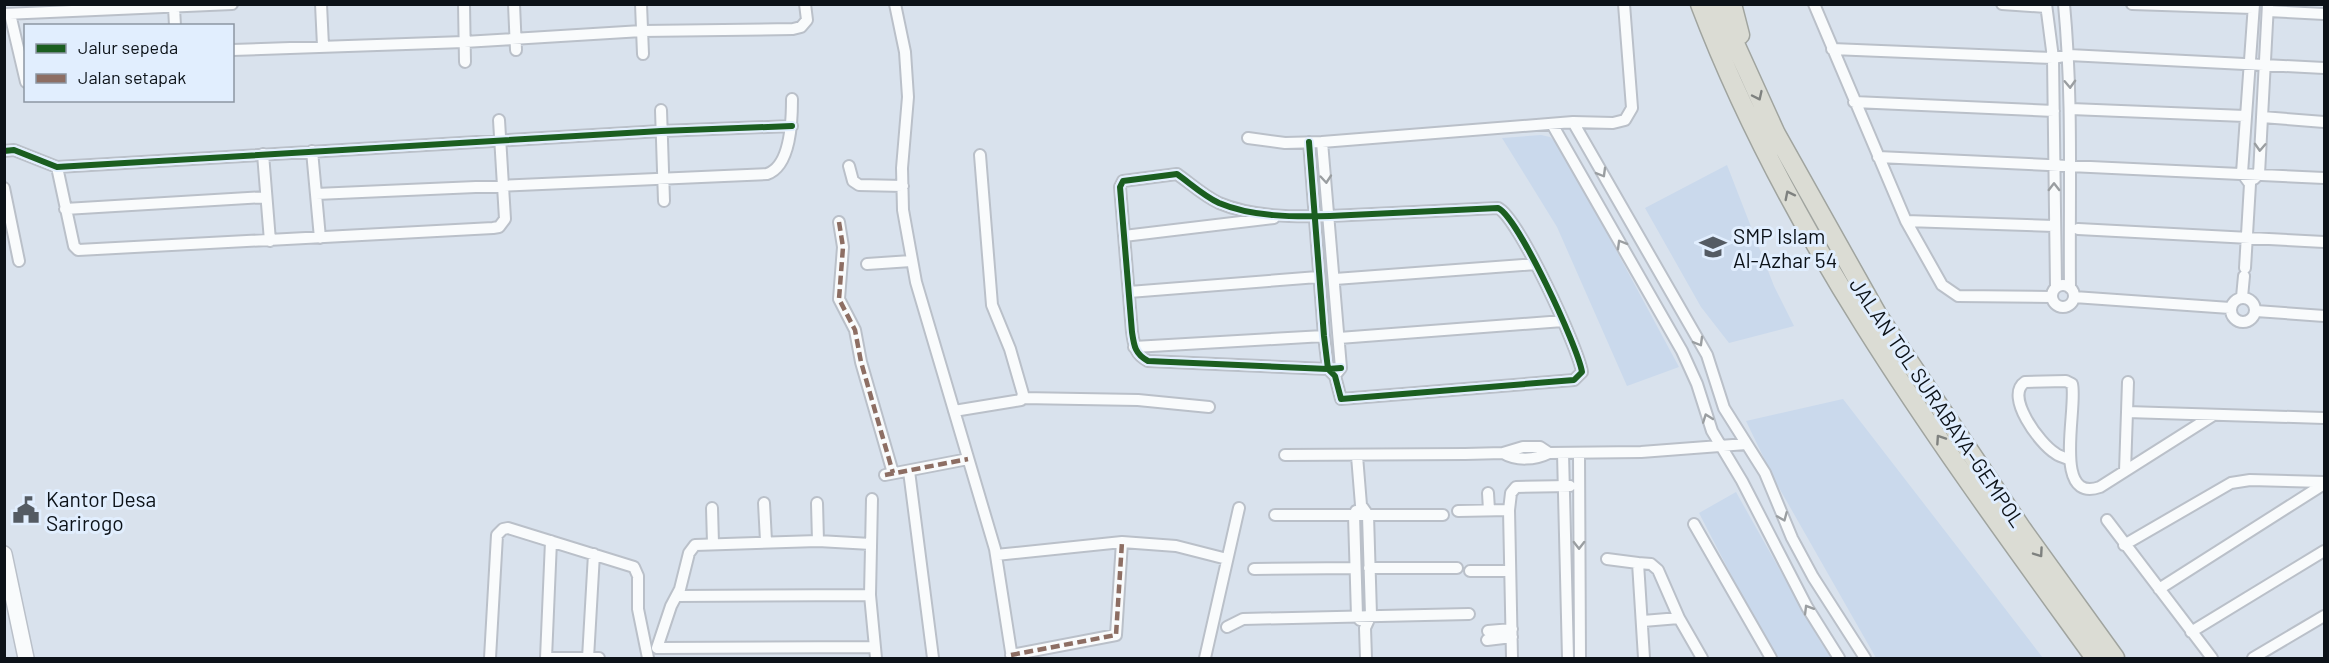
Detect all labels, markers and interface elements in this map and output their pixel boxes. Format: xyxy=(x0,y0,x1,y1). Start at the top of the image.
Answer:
legend xyxy=(24,24,234,102)
text: Jalur sepeda xyxy=(78,36,178,58)
text: Jalan setapak xyxy=(78,66,186,88)
one-way arrow xyxy=(2063,79,2076,88)
one-way arrow xyxy=(1751,89,1763,100)
one-way arrow xyxy=(2254,142,2267,151)
one-way arrow xyxy=(1595,167,1607,177)
one-way arrow xyxy=(1319,174,1332,184)
one-way arrow xyxy=(2048,182,2060,191)
one-way arrow xyxy=(1785,190,1796,201)
place label: SMP Islam Al-Azhar 54 xyxy=(1733,223,1837,272)
school or university icon: SMP Islam Al-Azhar 54 xyxy=(1698,232,1728,262)
one-way arrow xyxy=(1617,240,1628,250)
street label: JALAN TOL SURABAYA–GEMPOL xyxy=(1845,273,2031,531)
one-way arrow xyxy=(1692,336,1704,346)
one-way arrow xyxy=(1701,414,1714,424)
one-way arrow xyxy=(1936,435,1947,446)
place label: Kantor Desa Sarirogo xyxy=(46,486,156,535)
public building icon: Kantor Desa Sarirogo xyxy=(11,495,41,525)
one-way arrow xyxy=(1776,510,1788,521)
one-way arrow xyxy=(1573,540,1585,549)
one-way arrow xyxy=(2032,546,2043,557)
one-way arrow xyxy=(1804,605,1815,615)

